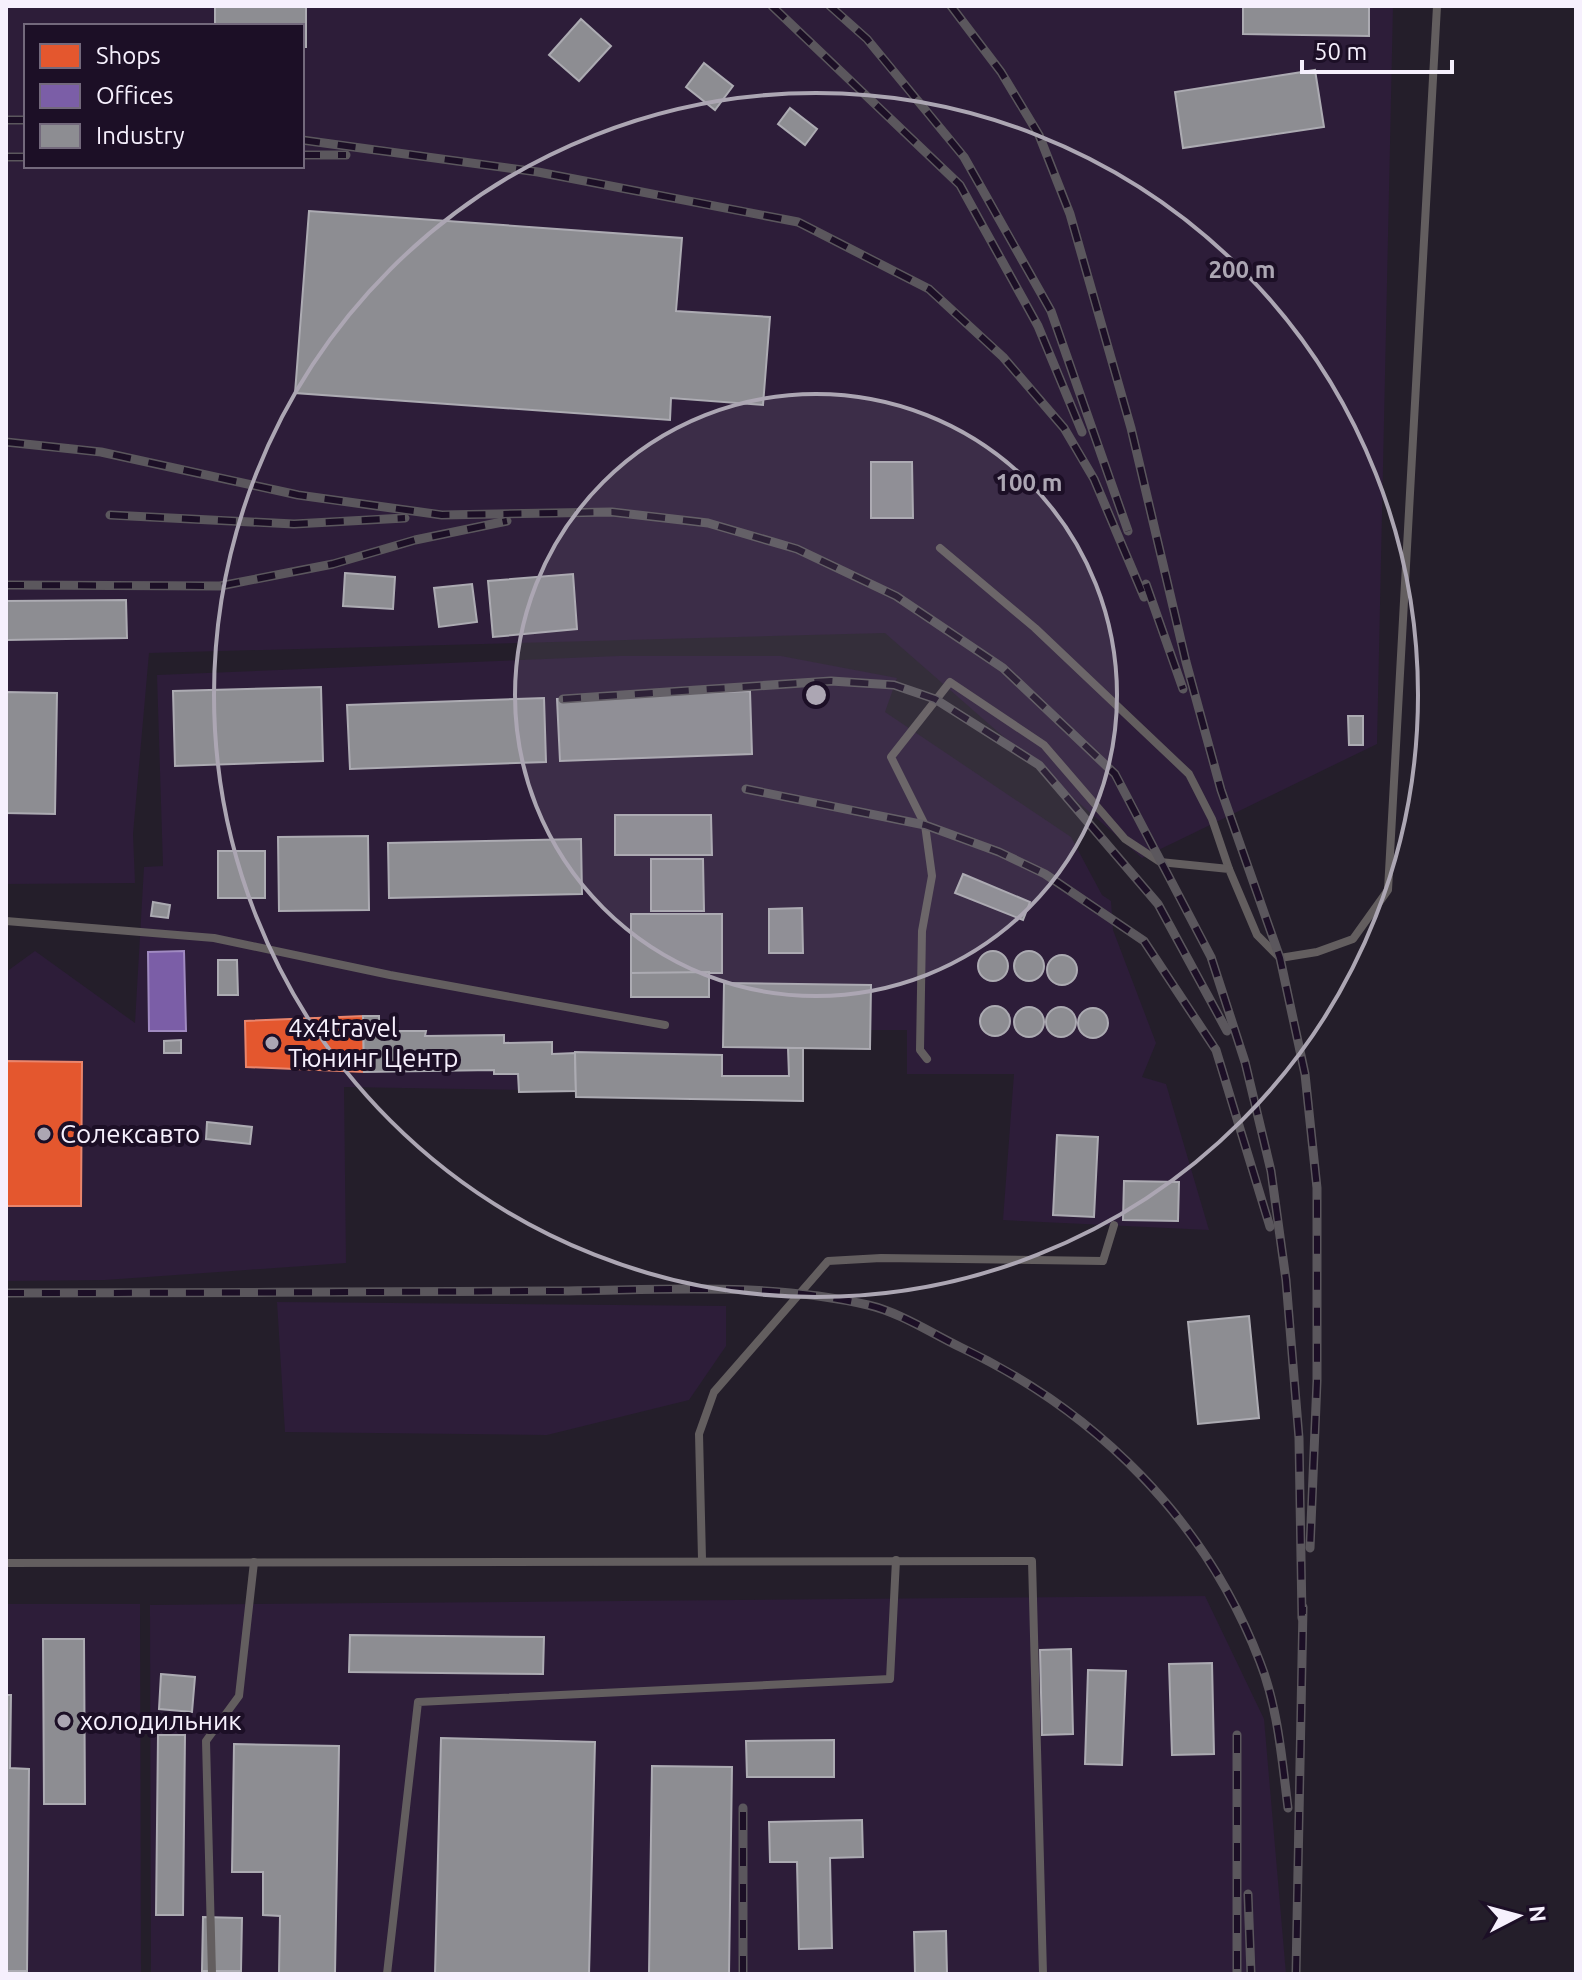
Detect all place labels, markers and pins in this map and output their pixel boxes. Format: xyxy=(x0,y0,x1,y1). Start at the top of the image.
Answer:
centre of rings xyxy=(802,681,830,709)
place label: 4x4travel Тюнинг Центр xyxy=(288,1013,458,1072)
marker: 4x4travel Тюнинг Центр xyxy=(263,1034,281,1052)
place label: Солексавто xyxy=(60,1119,200,1148)
marker: Солексавто xyxy=(35,1125,53,1143)
place label: холодильник xyxy=(80,1706,242,1735)
marker: холодильник xyxy=(55,1712,73,1730)

